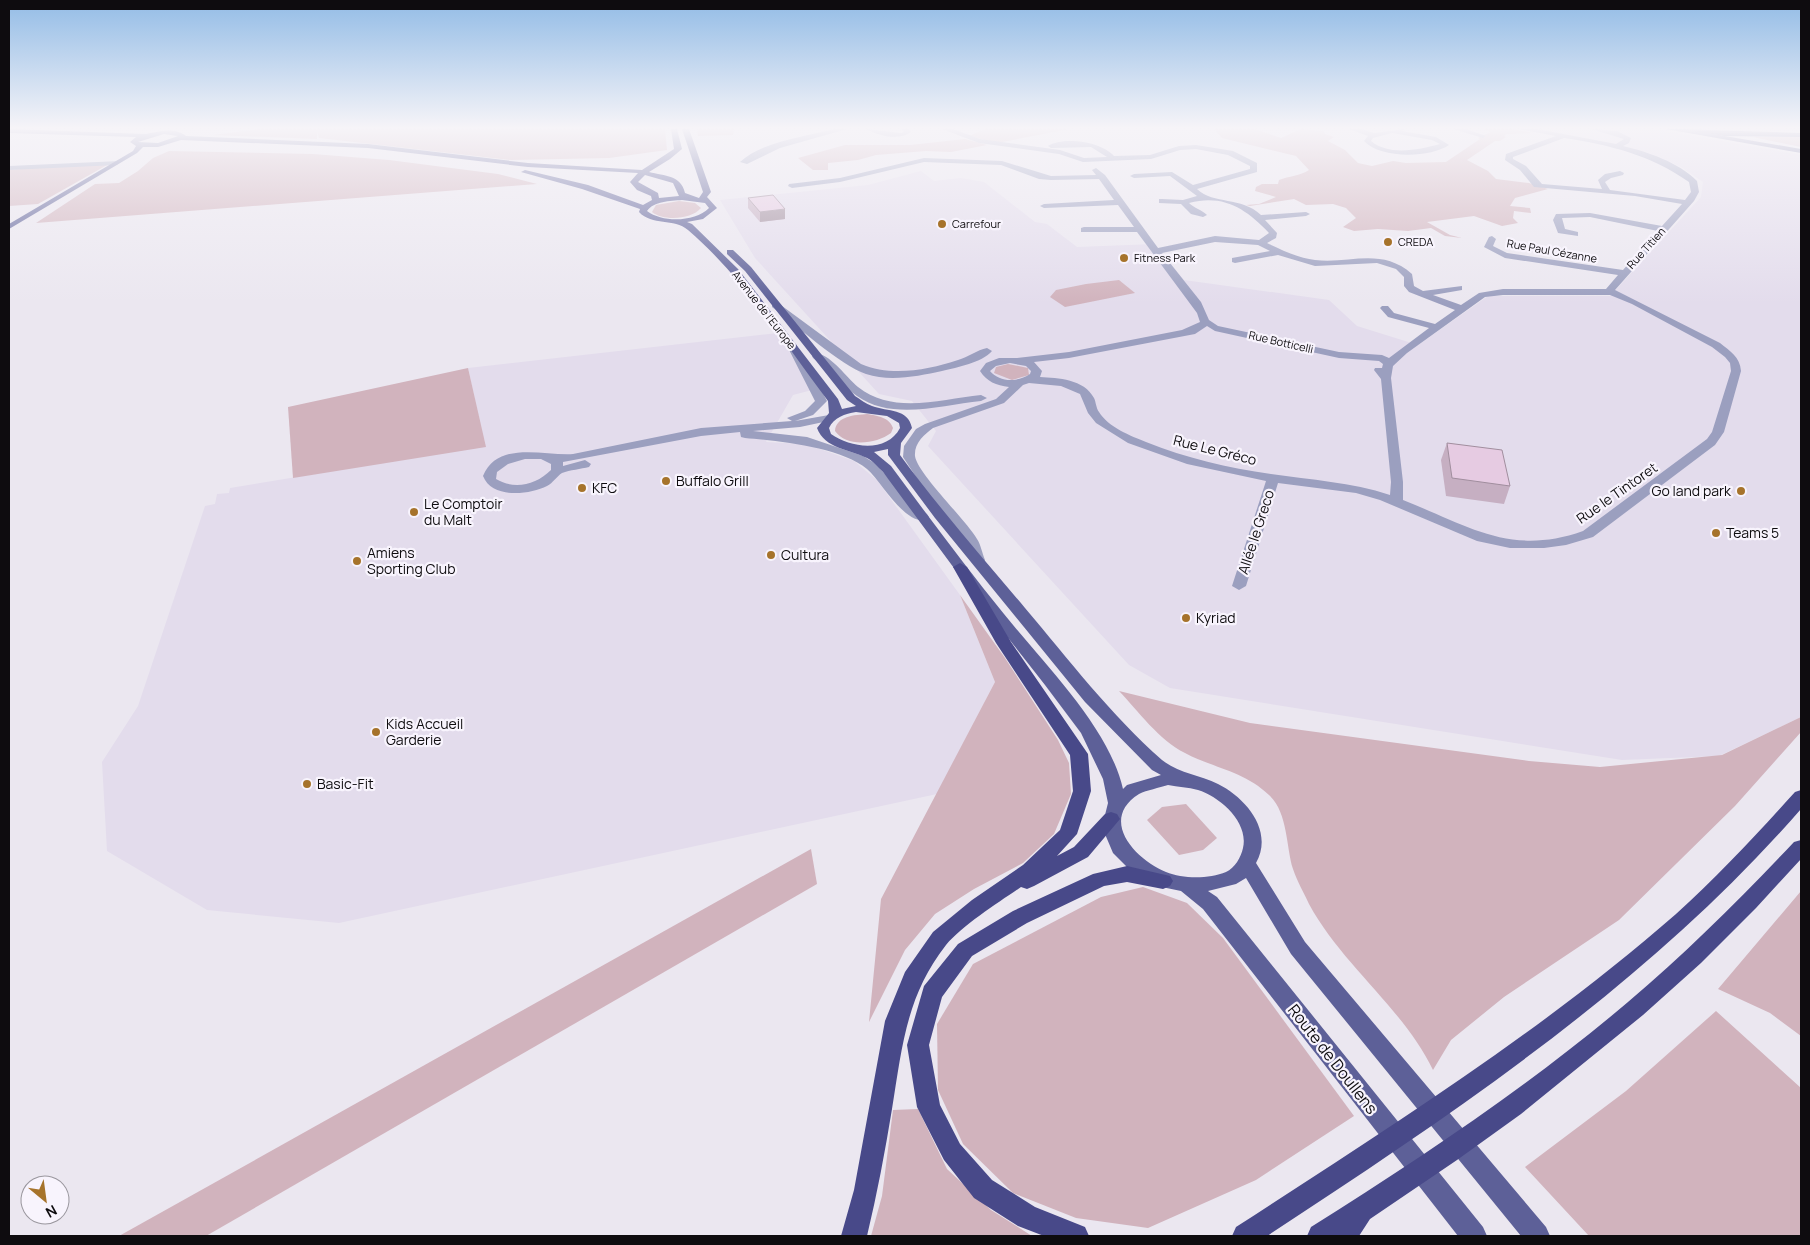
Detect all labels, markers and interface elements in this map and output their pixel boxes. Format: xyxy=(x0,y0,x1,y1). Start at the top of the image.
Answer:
place label: Carrefour xyxy=(952,216,1001,231)
marker: Carrefour xyxy=(936,218,948,230)
street label: Rue Titien xyxy=(1623,224,1668,272)
place label: CREDA xyxy=(1398,234,1433,249)
street label: Rue Paul Cézanne xyxy=(1506,235,1599,266)
marker: CREDA xyxy=(1382,236,1394,248)
place label: Fitness Park xyxy=(1134,250,1196,265)
marker: Fitness Park xyxy=(1118,252,1130,264)
street label: Avenue de l'Europe xyxy=(729,267,800,352)
street label: Rue Botticelli xyxy=(1247,327,1315,356)
street label: Rue Le Gréco xyxy=(1171,430,1259,469)
street label: Rue le Tintoret xyxy=(1573,457,1661,528)
place label: Buffalo Grill xyxy=(676,471,749,490)
marker: Buffalo Grill xyxy=(660,475,672,487)
place label: KFC xyxy=(592,478,617,497)
place label: Go land park xyxy=(1652,481,1732,500)
marker: KFC xyxy=(576,482,588,494)
marker: Go land park xyxy=(1735,485,1747,497)
street label: Allée le Greco xyxy=(1233,487,1278,576)
place label: Le Comptoir du Malt xyxy=(424,494,503,529)
marker: Le Comptoir du Malt xyxy=(408,506,420,518)
place label: Teams 5 xyxy=(1726,523,1779,542)
marker: Teams 5 xyxy=(1710,527,1722,539)
place label: Amiens Sporting Club xyxy=(367,543,455,578)
place label: Cultura xyxy=(781,545,829,564)
marker: Cultura xyxy=(765,549,777,561)
marker: Amiens Sporting Club xyxy=(351,555,363,567)
place label: Kyriad xyxy=(1196,608,1235,627)
marker: Kyriad xyxy=(1180,612,1192,624)
place label: Kids Accueil Garderie xyxy=(386,714,463,749)
marker: Kids Accueil Garderie xyxy=(370,726,382,738)
place label: Basic-Fit xyxy=(317,774,374,793)
marker: Basic-Fit xyxy=(301,778,313,790)
street label: Route de Doullens xyxy=(1283,999,1383,1119)
north arrow xyxy=(20,1175,70,1225)
text: N xyxy=(43,1201,61,1223)

